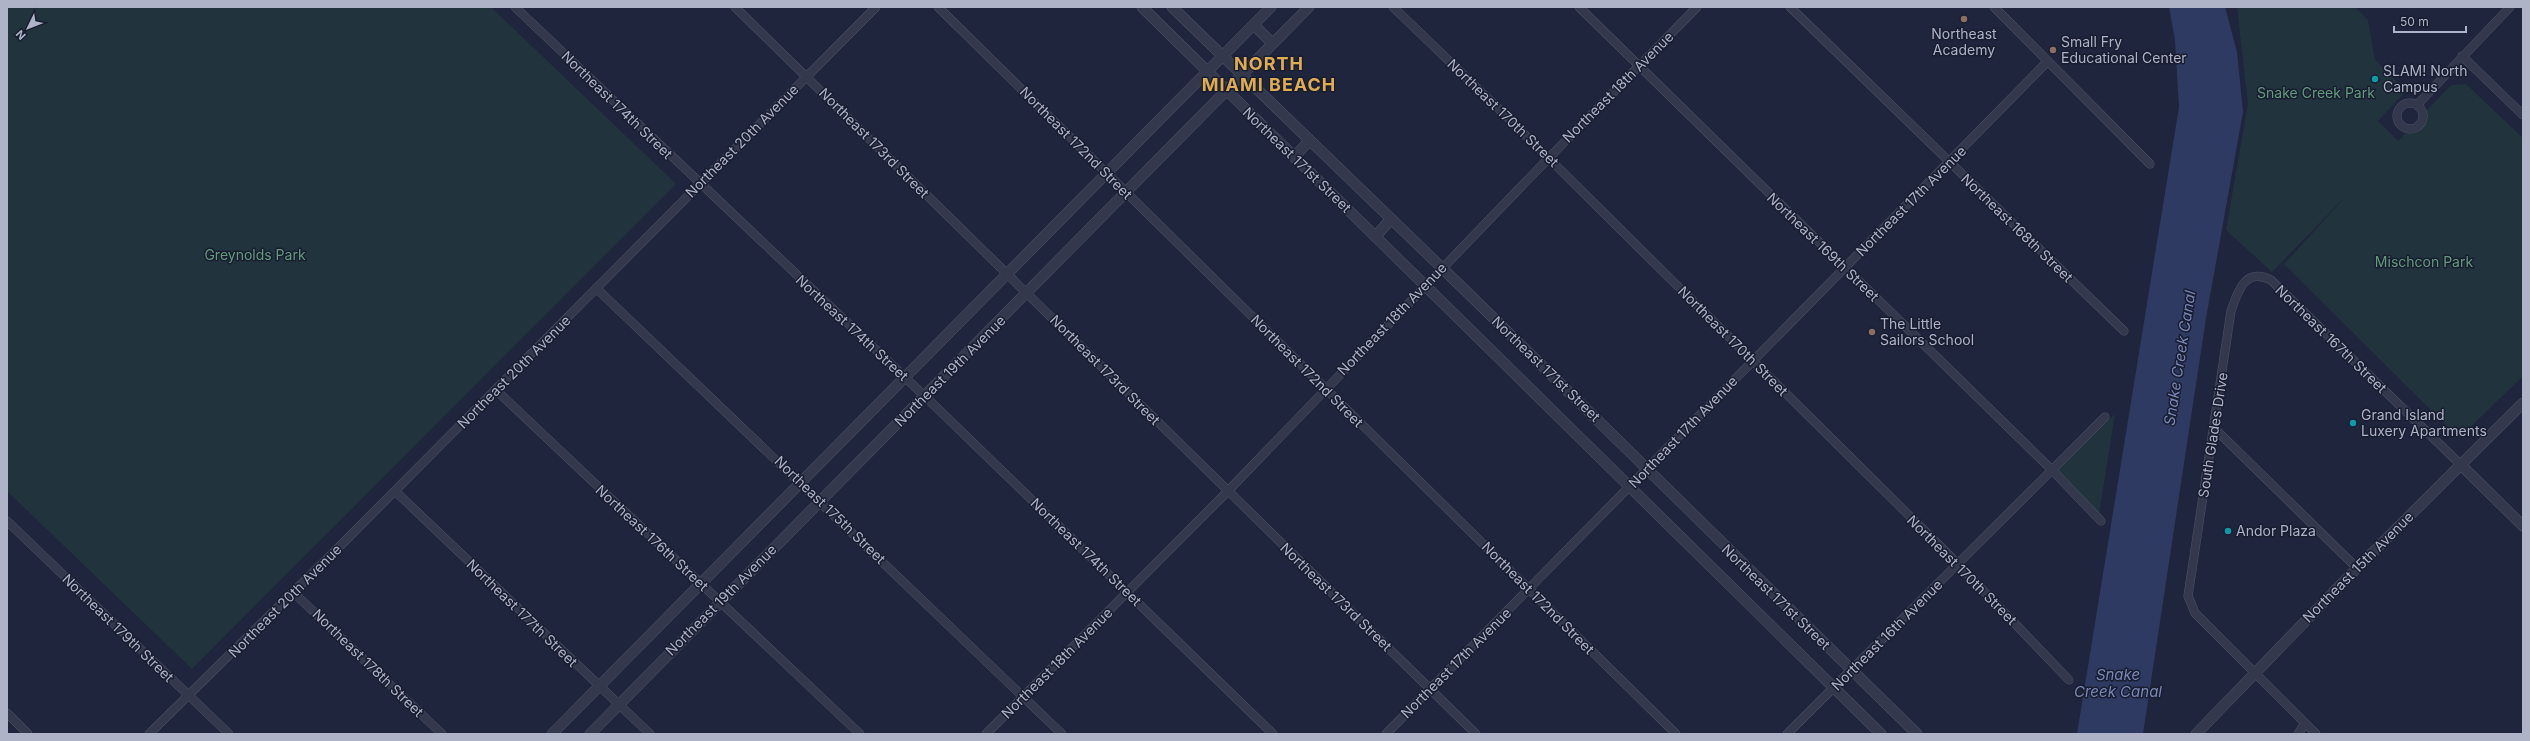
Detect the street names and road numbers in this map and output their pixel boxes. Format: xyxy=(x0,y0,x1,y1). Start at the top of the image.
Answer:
street label: Northeast 18th Avenue xyxy=(1559,28,1677,146)
street label: Northeast 174th Street xyxy=(558,47,677,162)
street label: Northeast 170th Street xyxy=(1444,55,1563,170)
street label: Northeast 20th Avenue xyxy=(682,81,802,201)
street label: Northeast 172nd Street xyxy=(1017,83,1136,203)
street label: Northeast 173rd Street xyxy=(816,84,933,201)
street label: Northeast 171st Street xyxy=(1240,103,1355,216)
street label: Northeast 17th Avenue xyxy=(1852,142,1969,259)
street label: Northeast 168th Street xyxy=(1958,170,2077,286)
street label: Northeast 169th Street xyxy=(1764,189,1883,305)
street label: Northeast 18th Avenue xyxy=(1334,259,1450,378)
street label: Northeast 174th Street xyxy=(793,271,912,384)
street label: Northeast 167th Street xyxy=(2272,281,2391,396)
street label: Northeast 170th Street xyxy=(1675,282,1792,399)
street label: Northeast 173rd Street xyxy=(1047,311,1164,428)
street label: Northeast 172nd Street xyxy=(1248,311,1367,431)
street label: Northeast 20th Avenue xyxy=(454,312,574,432)
street label: Northeast 19th Avenue xyxy=(891,312,1009,430)
street label: Northeast 171st Street xyxy=(1489,312,1604,425)
street label: South Glades Drive xyxy=(2194,371,2231,499)
street label: Northeast 17th Avenue xyxy=(1625,372,1740,491)
street label: Northeast 175th Street xyxy=(771,452,890,567)
street label: Northeast 176th Street xyxy=(593,481,712,595)
street label: Northeast 174th Street xyxy=(1027,494,1146,609)
street label: Northeast 15th Avenue xyxy=(2299,508,2417,626)
street label: Northeast 170th Street xyxy=(1904,511,2021,628)
street label: Northeast 172nd Street xyxy=(1479,538,1598,658)
street label: Northeast 173rd Street xyxy=(1277,539,1396,655)
street label: Northeast 171st Street xyxy=(1719,540,1834,653)
street label: Northeast 20th Avenue xyxy=(225,541,345,661)
street label: Northeast 19th Avenue xyxy=(662,541,780,659)
street label: Northeast 177th Street xyxy=(463,555,582,670)
street label: Northeast 179th Street xyxy=(59,570,178,685)
street label: Northeast 16th Avenue xyxy=(1828,576,1946,694)
street label: Northeast 18th Avenue xyxy=(998,604,1116,722)
street label: Northeast 17th Avenue xyxy=(1397,604,1514,721)
street label: Northeast 178th Street xyxy=(309,605,428,720)

